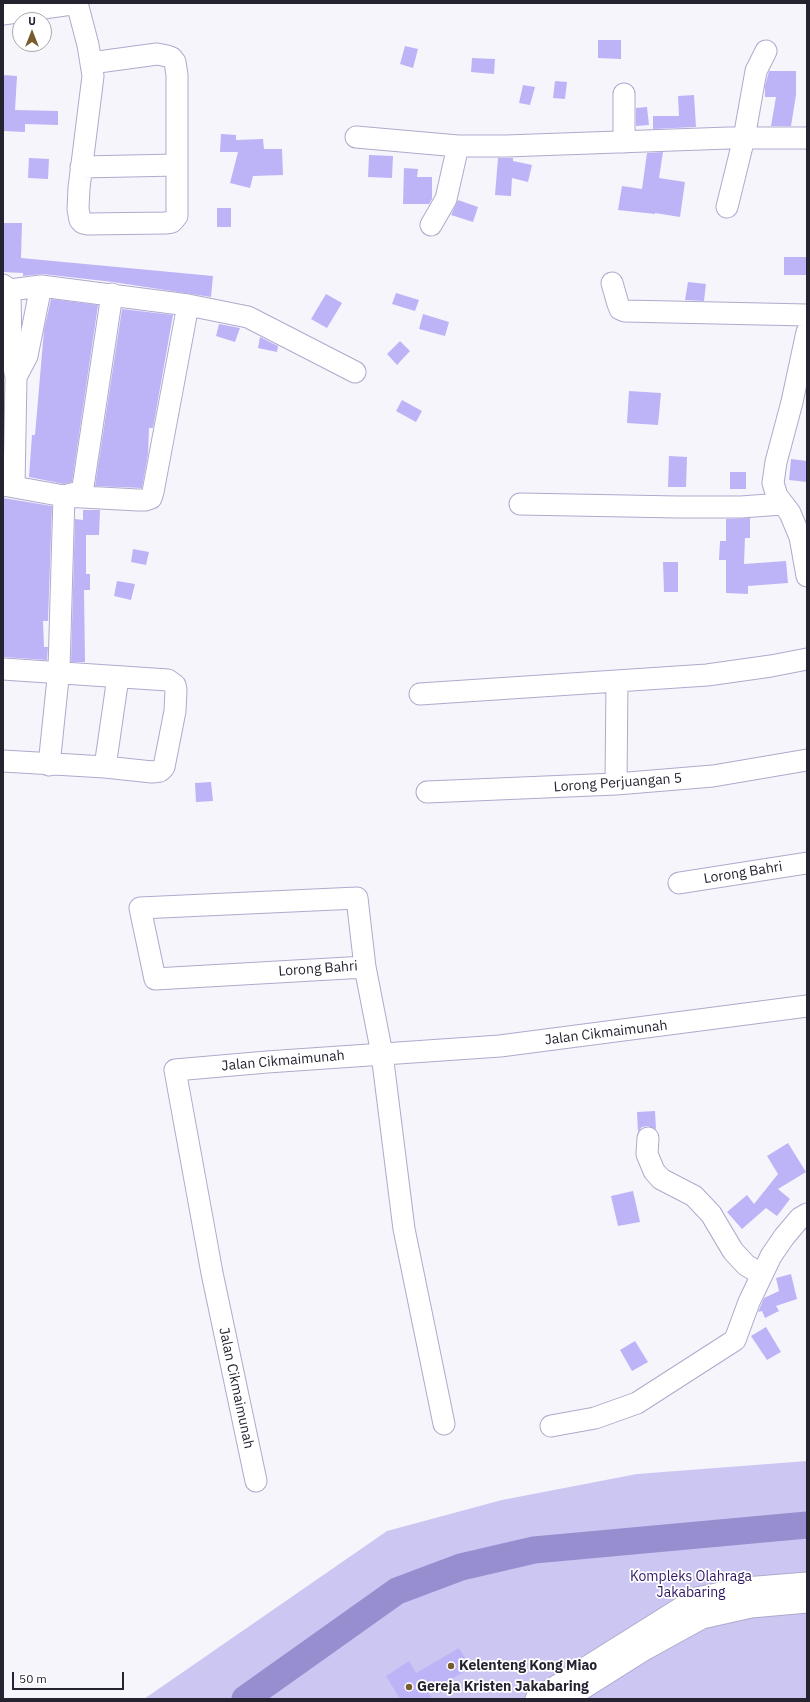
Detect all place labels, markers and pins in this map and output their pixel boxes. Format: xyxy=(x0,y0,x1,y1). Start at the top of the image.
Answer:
place label: Kelenteng Kong Miao xyxy=(459,1658,597,1674)
marker: Kelenteng Kong Miao xyxy=(446,1661,456,1671)
place label: Gereja Kristen Jakabaring xyxy=(417,1679,589,1695)
marker: Gereja Kristen Jakabaring xyxy=(404,1682,414,1692)

